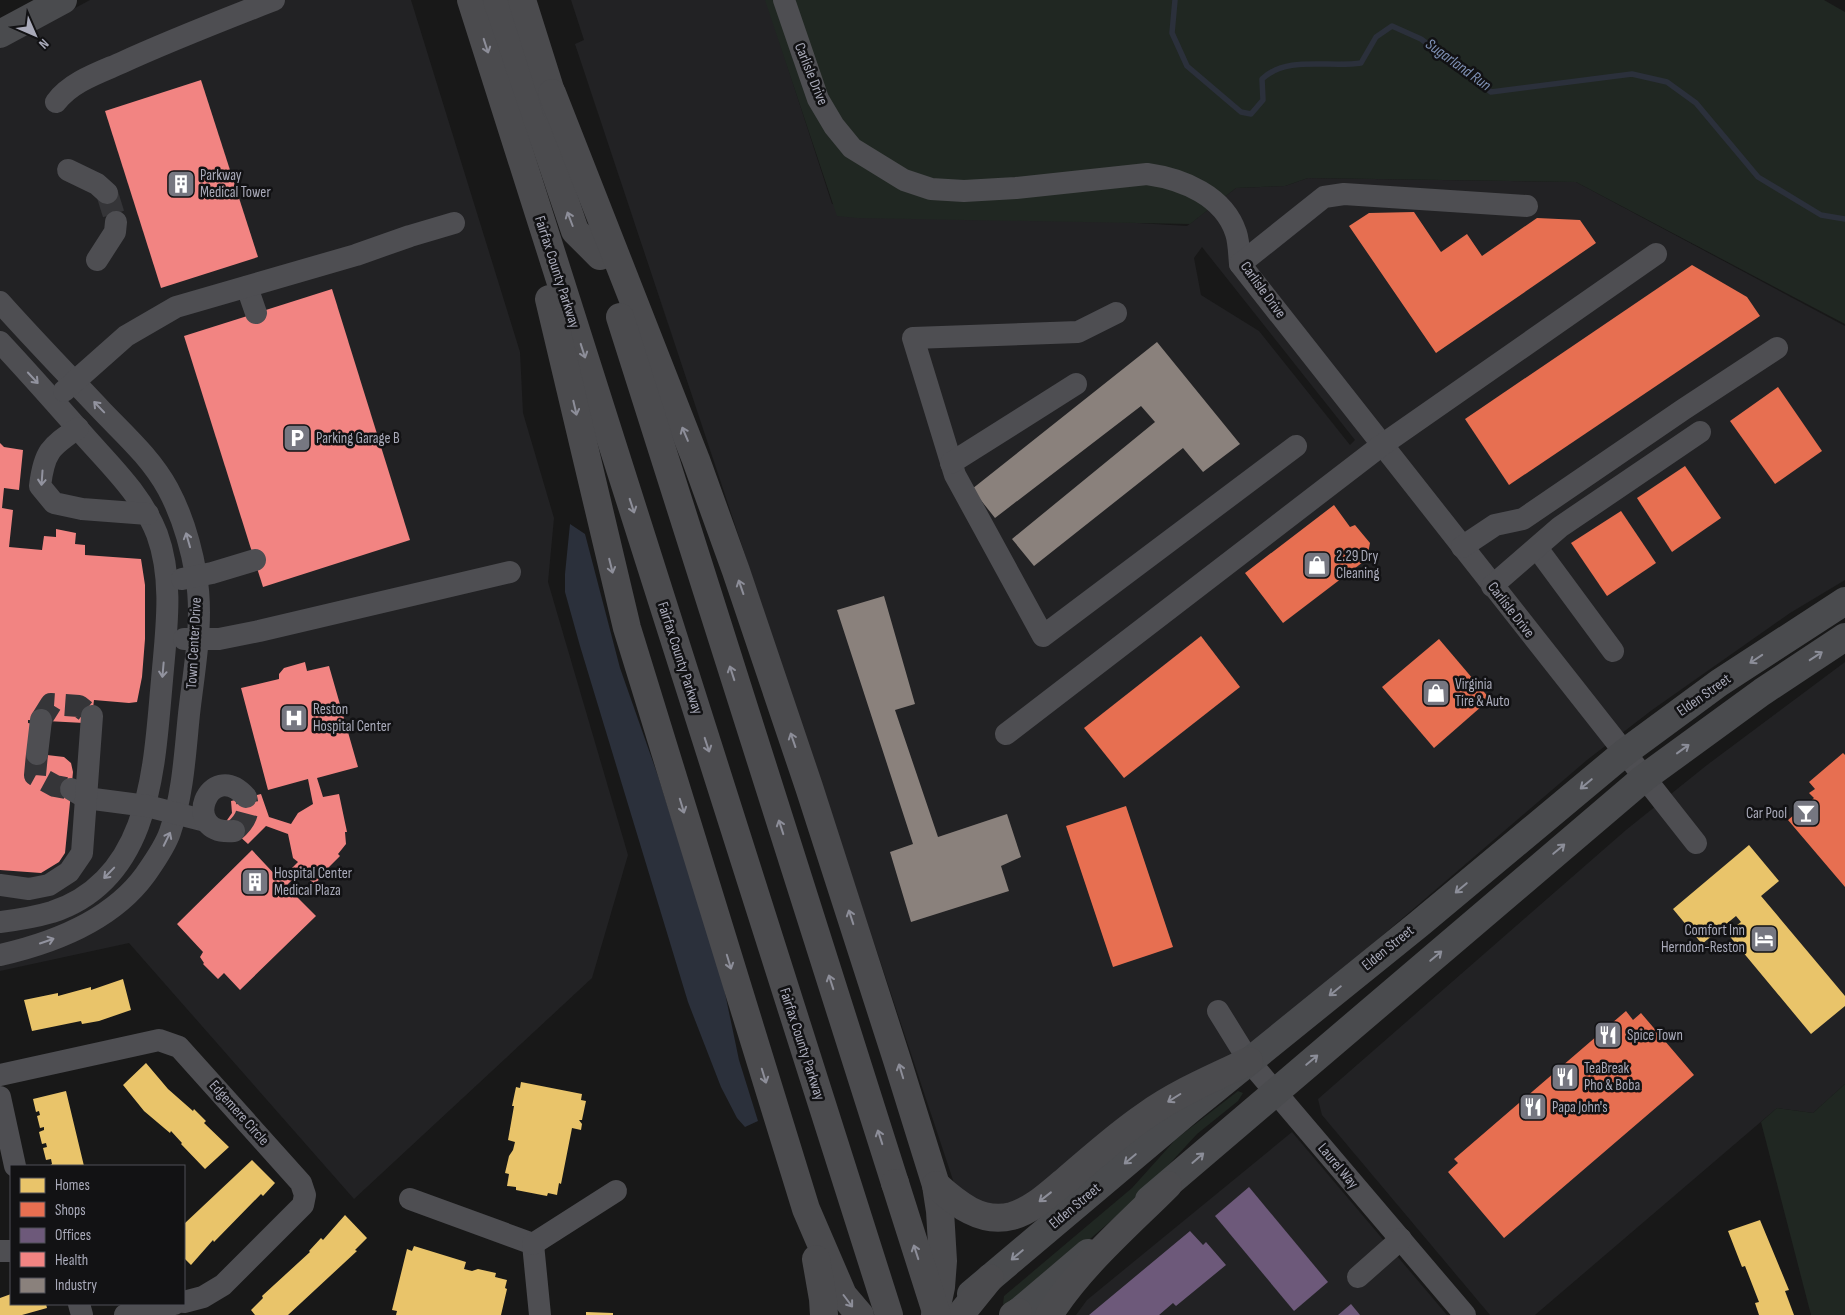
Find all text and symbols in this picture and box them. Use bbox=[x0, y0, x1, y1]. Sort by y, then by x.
north arrow bbox=[10, 10, 60, 60]
text: N bbox=[35, 35, 52, 52]
water label: Sugarland Run bbox=[1422, 35, 1495, 95]
one-way arrow bbox=[482, 38, 492, 54]
street label: Carlisle Drive bbox=[790, 40, 832, 108]
place label: Parkway Medical Tower bbox=[200, 166, 271, 202]
building icon: Parkway Medical Tower bbox=[166, 169, 196, 199]
one-way arrow bbox=[565, 211, 574, 227]
street label: Fairfax County Parkway bbox=[530, 213, 584, 331]
street label: Carlisle Drive bbox=[1236, 258, 1290, 322]
one-way arrow bbox=[578, 343, 588, 359]
one-way arrow bbox=[27, 371, 39, 384]
one-way arrow bbox=[571, 400, 580, 416]
one-way arrow bbox=[93, 401, 105, 414]
parking icon: Parking Garage B bbox=[282, 423, 312, 453]
one-way arrow bbox=[679, 427, 689, 442]
place label: Parking Garage B bbox=[316, 429, 400, 448]
one-way arrow bbox=[37, 470, 46, 486]
one-way arrow bbox=[627, 498, 637, 514]
one-way arrow bbox=[182, 533, 192, 549]
place label: 2.29 Dry Cleaning bbox=[1336, 547, 1380, 583]
shop icon: 2.29 Dry Cleaning bbox=[1302, 550, 1332, 580]
one-way arrow bbox=[607, 558, 617, 574]
street label: Carlisle Drive bbox=[1483, 578, 1539, 642]
one-way arrow bbox=[736, 579, 745, 595]
street label: Town Center Drive bbox=[182, 597, 206, 689]
street label: Fairfax County Parkway bbox=[653, 599, 707, 717]
one-way arrow bbox=[1809, 651, 1823, 661]
one-way arrow bbox=[1749, 654, 1763, 664]
one-way arrow bbox=[158, 662, 167, 678]
one-way arrow bbox=[726, 665, 736, 681]
street label: Elden Street bbox=[1673, 669, 1735, 720]
place label: Virginia Tire & Auto bbox=[1455, 675, 1510, 711]
shop icon: Virginia Tire & Auto bbox=[1421, 678, 1451, 708]
place label: Reston Hospital Center bbox=[313, 700, 392, 736]
hospital icon: Reston Hospital Center bbox=[279, 703, 309, 733]
one-way arrow bbox=[788, 733, 798, 749]
one-way arrow bbox=[703, 736, 713, 752]
one-way arrow bbox=[1676, 744, 1690, 754]
one-way arrow bbox=[1580, 779, 1593, 790]
one-way arrow bbox=[677, 798, 687, 814]
bar icon: Car Pool bbox=[1791, 798, 1821, 828]
place label: Car Pool bbox=[1746, 804, 1787, 823]
one-way arrow bbox=[776, 820, 786, 836]
one-way arrow bbox=[162, 832, 172, 847]
one-way arrow bbox=[1552, 843, 1565, 854]
place label: Hospital Center Medical Plaza bbox=[274, 864, 353, 900]
one-way arrow bbox=[103, 867, 115, 880]
building icon: Hospital Center Medical Plaza bbox=[240, 867, 270, 897]
one-way arrow bbox=[1455, 883, 1468, 894]
one-way arrow bbox=[846, 909, 855, 925]
street label: Elden Street bbox=[1358, 921, 1418, 975]
place label: Comfort Inn Herndon-Reston bbox=[1661, 921, 1745, 957]
hotel icon: Comfort Inn Herndon-Reston bbox=[1749, 924, 1779, 954]
one-way arrow bbox=[38, 936, 54, 945]
one-way arrow bbox=[1430, 950, 1443, 961]
one-way arrow bbox=[725, 953, 735, 969]
one-way arrow bbox=[825, 975, 835, 991]
street label: Fairfax County Parkway bbox=[775, 985, 829, 1103]
one-way arrow bbox=[1329, 986, 1342, 997]
restaurant icon: Spice Town bbox=[1593, 1020, 1623, 1050]
place label: Spice Town bbox=[1627, 1026, 1683, 1045]
one-way arrow bbox=[1305, 1055, 1318, 1066]
place label: TeaBreak Pho & Boba bbox=[1584, 1059, 1640, 1095]
restaurant icon: TeaBreak Pho & Boba bbox=[1550, 1062, 1580, 1092]
one-way arrow bbox=[895, 1064, 905, 1080]
one-way arrow bbox=[760, 1068, 770, 1084]
street label: Edgemere Circle bbox=[205, 1076, 273, 1150]
restaurant icon: Papa John's bbox=[1518, 1092, 1548, 1122]
one-way arrow bbox=[1167, 1093, 1181, 1103]
place label: Papa John's bbox=[1552, 1098, 1608, 1117]
one-way arrow bbox=[875, 1130, 884, 1145]
street label: Laurel Way bbox=[1313, 1139, 1363, 1193]
one-way arrow bbox=[1192, 1152, 1205, 1164]
one-way arrow bbox=[1124, 1154, 1137, 1165]
legend bbox=[10, 1165, 185, 1305]
text: Homes bbox=[55, 1176, 90, 1195]
street label: Elden Street bbox=[1045, 1179, 1105, 1233]
one-way arrow bbox=[1039, 1191, 1052, 1202]
text: Shops bbox=[55, 1201, 86, 1220]
text: Offices bbox=[55, 1226, 91, 1245]
one-way arrow bbox=[911, 1244, 921, 1260]
one-way arrow bbox=[1010, 1250, 1023, 1261]
text: Health bbox=[55, 1251, 88, 1270]
text: Industry bbox=[55, 1276, 97, 1295]
one-way arrow bbox=[843, 1294, 853, 1308]

